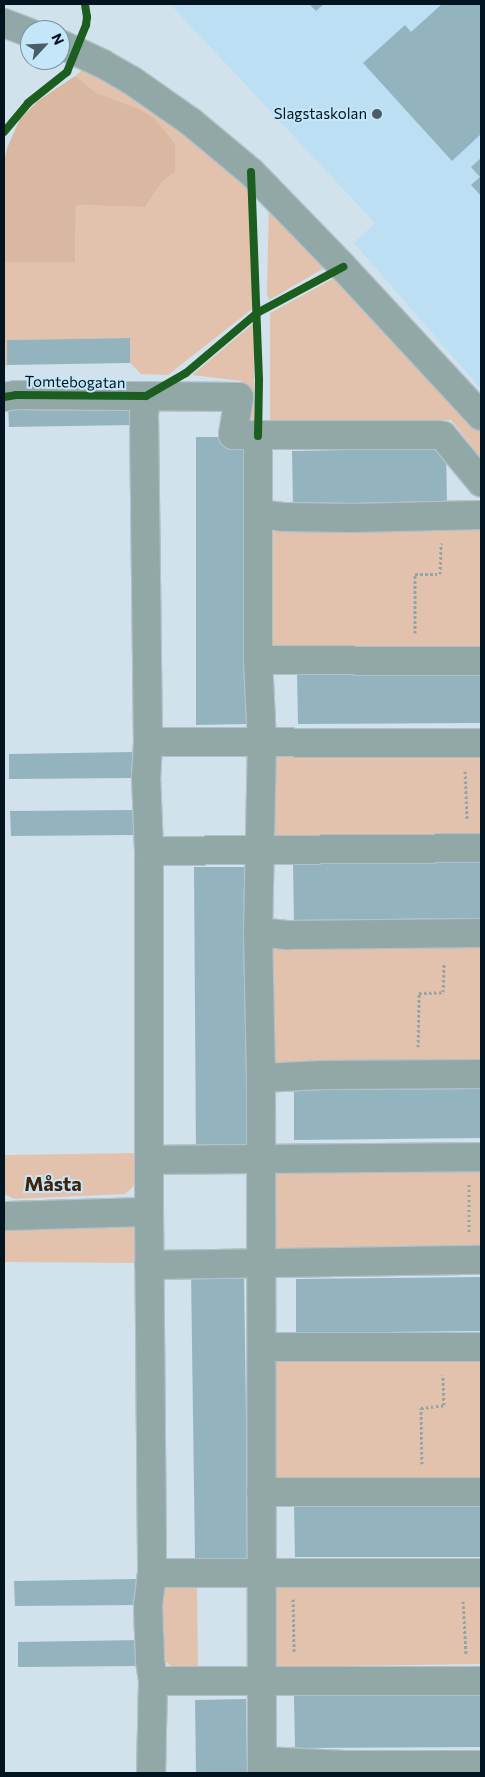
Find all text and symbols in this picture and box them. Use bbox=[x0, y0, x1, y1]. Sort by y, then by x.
north arrow bbox=[20, 20, 70, 70]
text: N bbox=[48, 31, 68, 47]
place label: Slagstaskolan bbox=[274, 105, 367, 123]
marker: Slagstaskolan bbox=[371, 108, 383, 120]
street label: Tomtebogatan bbox=[24, 372, 126, 392]
district label: Måsta bbox=[24, 1171, 82, 1195]

